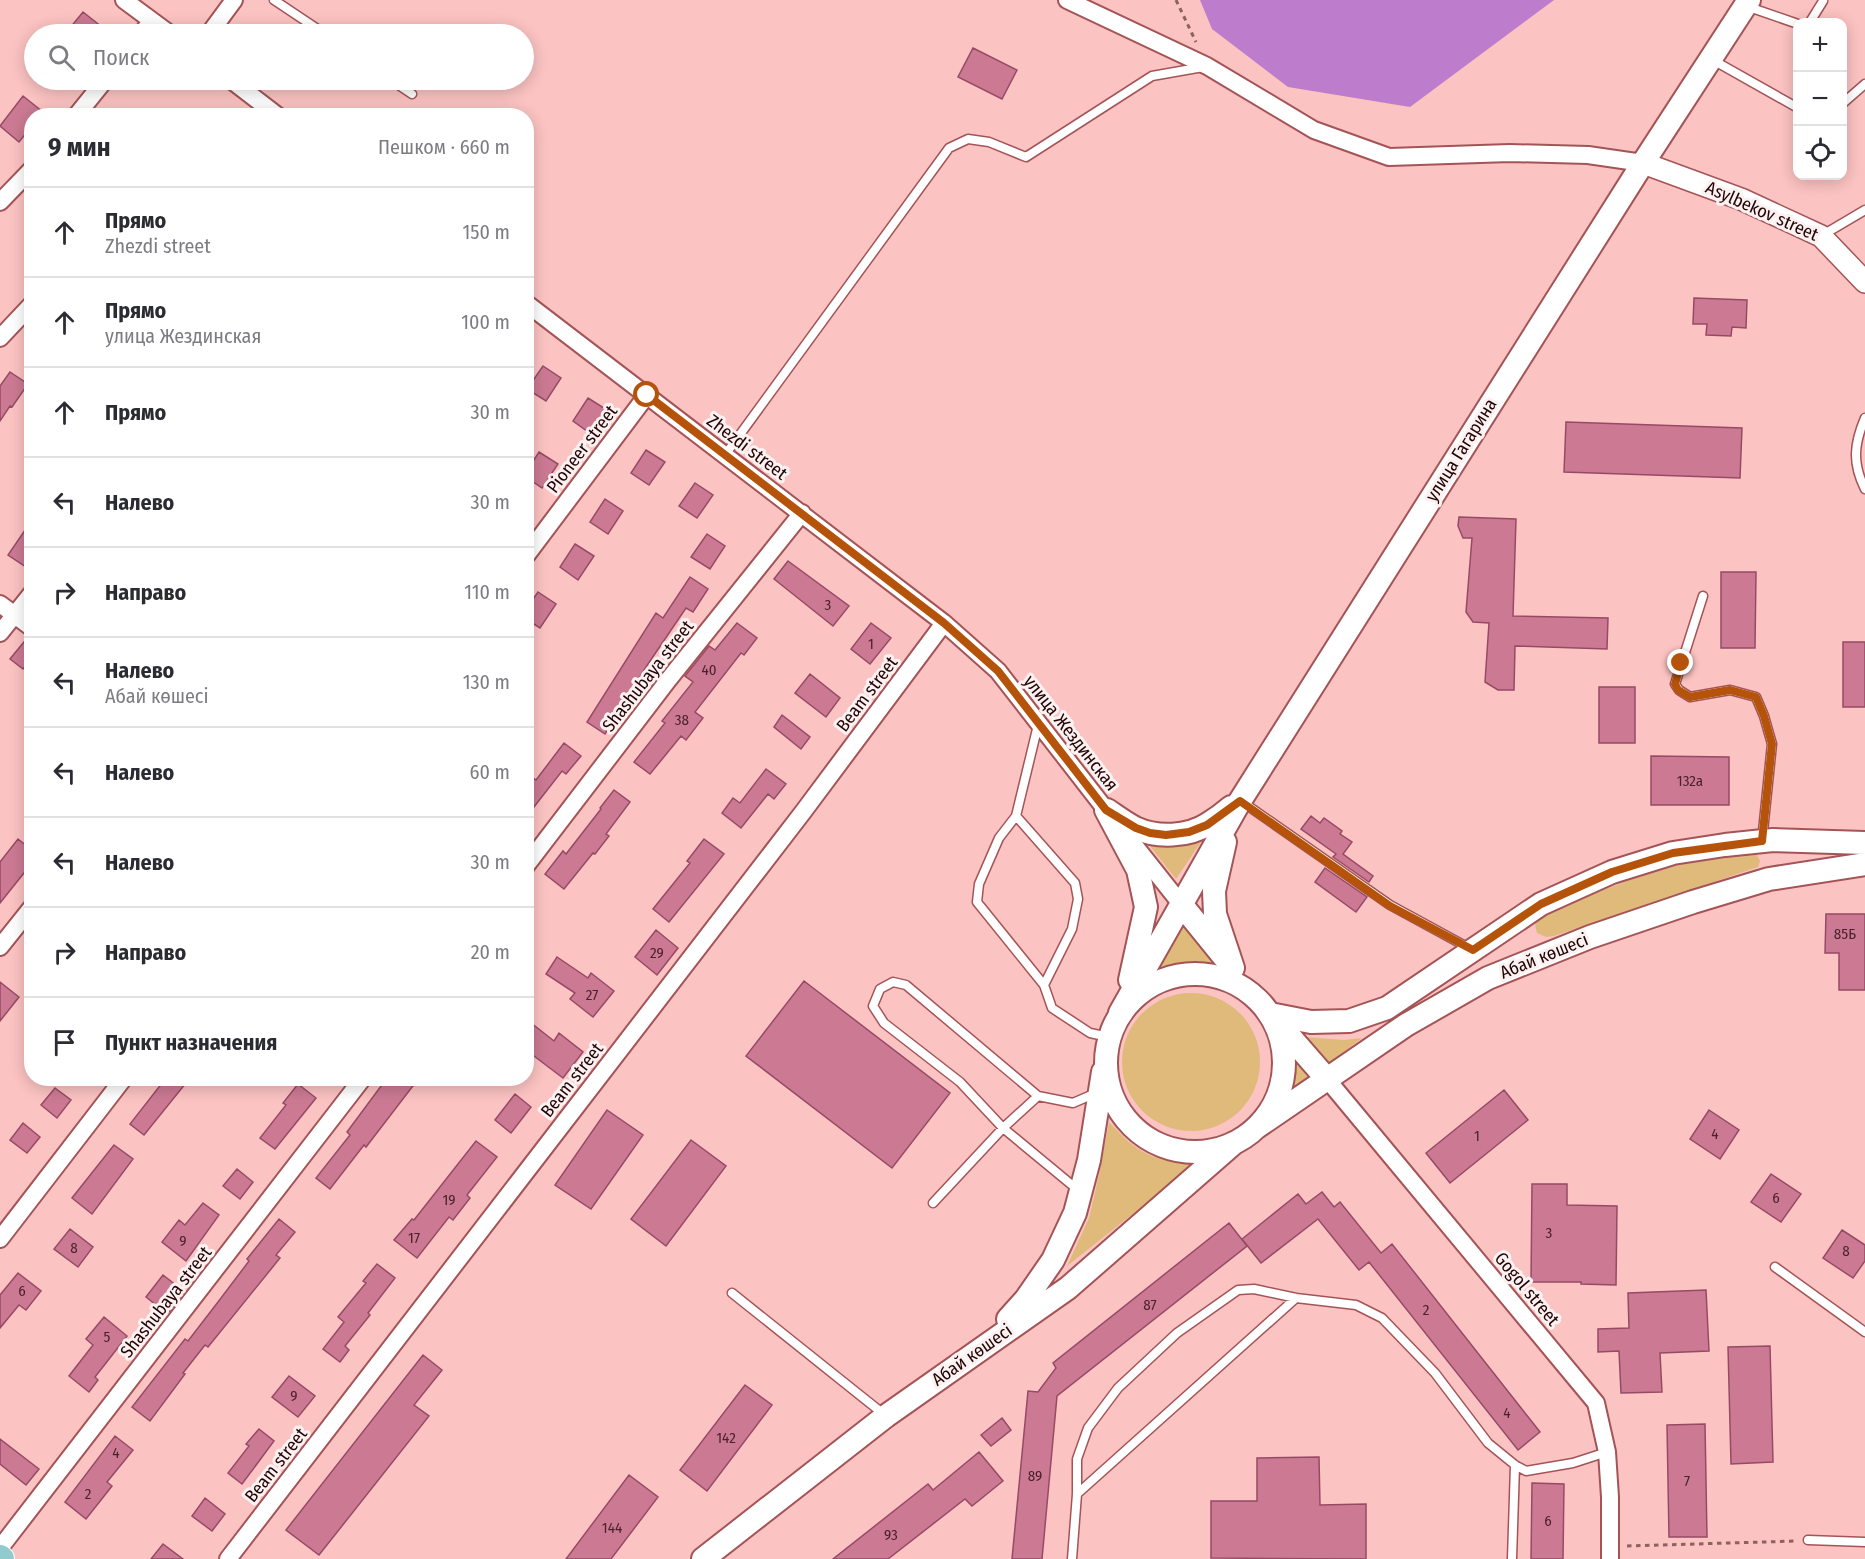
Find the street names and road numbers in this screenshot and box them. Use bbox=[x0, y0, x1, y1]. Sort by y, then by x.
street label: Asylbekov street bbox=[1702, 176, 1822, 246]
street label: улица Гагарина bbox=[1421, 394, 1502, 506]
street label: Pioneer street bbox=[542, 401, 622, 497]
street label: Zhezdi street bbox=[702, 410, 792, 484]
street label: Shashubaya street bbox=[598, 616, 698, 736]
street label: Beam street bbox=[832, 652, 902, 736]
street label: улица Жездинская bbox=[1019, 671, 1123, 795]
street label: Абай көшесі bbox=[1497, 928, 1591, 984]
street label: Beam street bbox=[536, 1038, 608, 1122]
street label: Shashubaya street bbox=[116, 1242, 216, 1362]
street label: Gogol street bbox=[1490, 1248, 1564, 1330]
street label: Абай көшесі bbox=[928, 1319, 1016, 1391]
street label: Beam street bbox=[240, 1423, 312, 1507]

